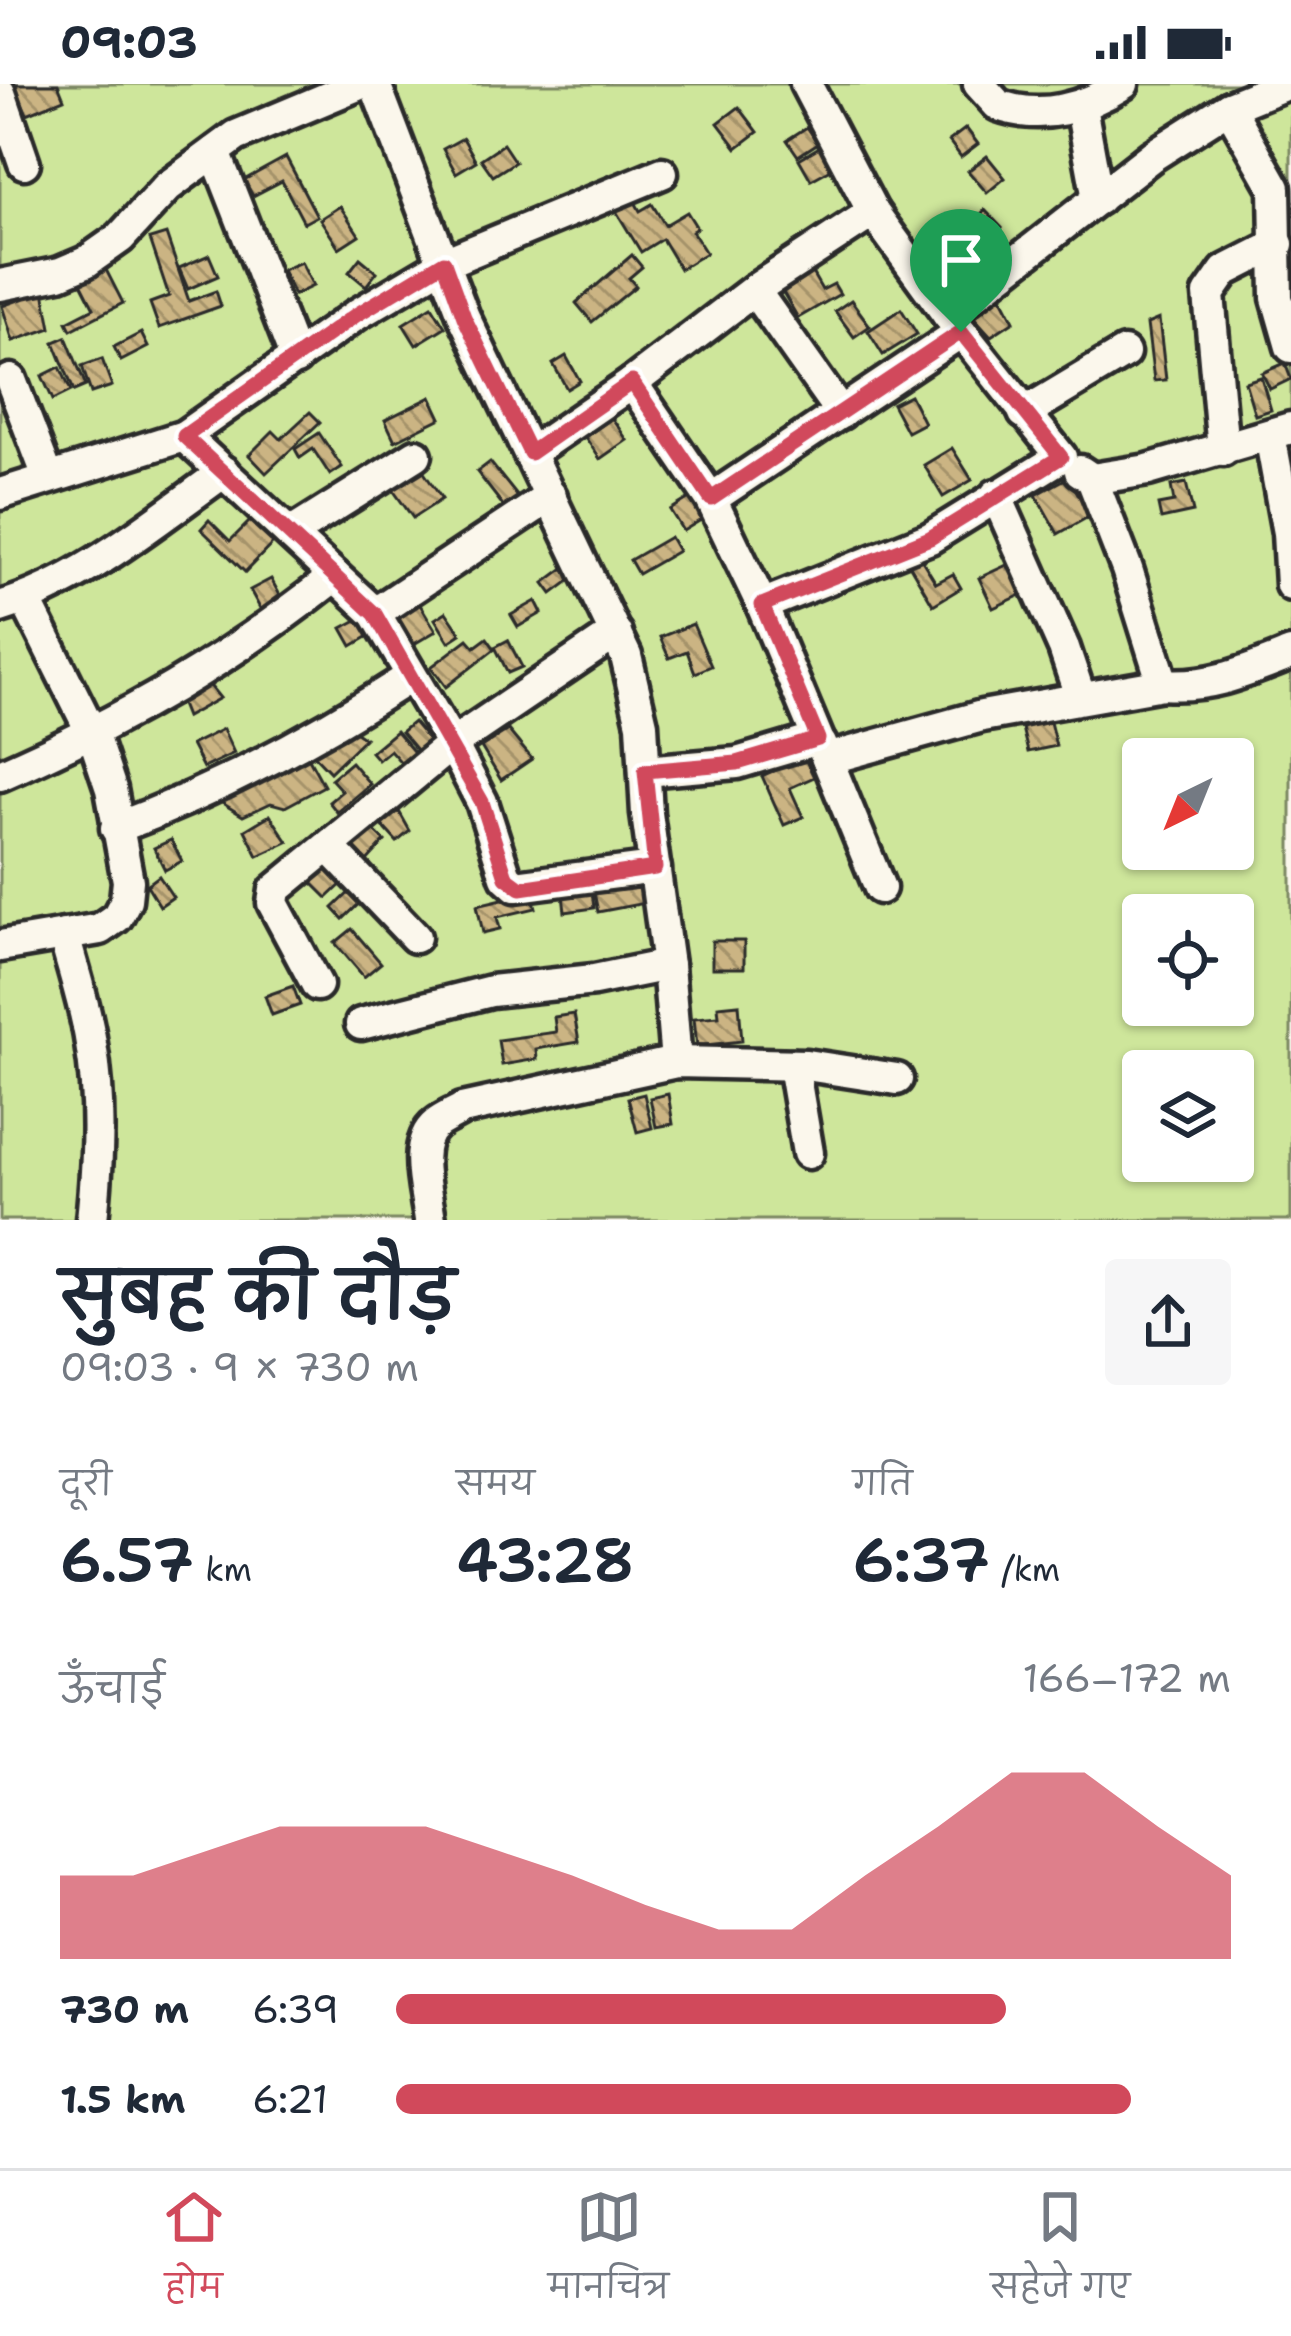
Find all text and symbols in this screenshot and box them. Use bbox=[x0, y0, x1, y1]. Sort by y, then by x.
text: 09:03 bbox=[60, 12, 198, 72]
pin bbox=[910, 209, 1012, 332]
icon: arrive bbox=[928, 227, 994, 293]
north arrow bbox=[1122, 738, 1254, 870]
map controls bbox=[1122, 738, 1254, 1182]
button: locate bbox=[1122, 894, 1254, 1026]
button: layers bbox=[1122, 1050, 1254, 1182]
text: सुबह की दौड़ bbox=[60, 1252, 455, 1340]
button: share bbox=[1105, 1259, 1231, 1385]
text: 09:03 · 9 × 730 m bbox=[60, 1341, 419, 1393]
text: दूरी bbox=[60, 1461, 112, 1506]
text: समय bbox=[456, 1461, 535, 1506]
text: गति bbox=[853, 1461, 913, 1506]
text: 6.57 bbox=[60, 1520, 194, 1600]
text: 43:28 bbox=[456, 1520, 635, 1600]
text: 6:37 bbox=[853, 1520, 990, 1600]
text: km bbox=[194, 1547, 252, 1592]
text: /km bbox=[990, 1547, 1060, 1592]
text: 166–172 m bbox=[1023, 1652, 1231, 1704]
text: ऊँचाई bbox=[60, 1662, 165, 1714]
text: 730 m bbox=[60, 1983, 189, 2035]
text: 6:39 bbox=[252, 1983, 339, 2035]
text: 1.5 km bbox=[60, 2073, 186, 2125]
text: 6:21 bbox=[252, 2073, 328, 2125]
tab: होम bbox=[161, 2184, 227, 2323]
tab: मानचित्र bbox=[548, 2184, 669, 2323]
tab: सहेजे गए bbox=[990, 2184, 1130, 2323]

